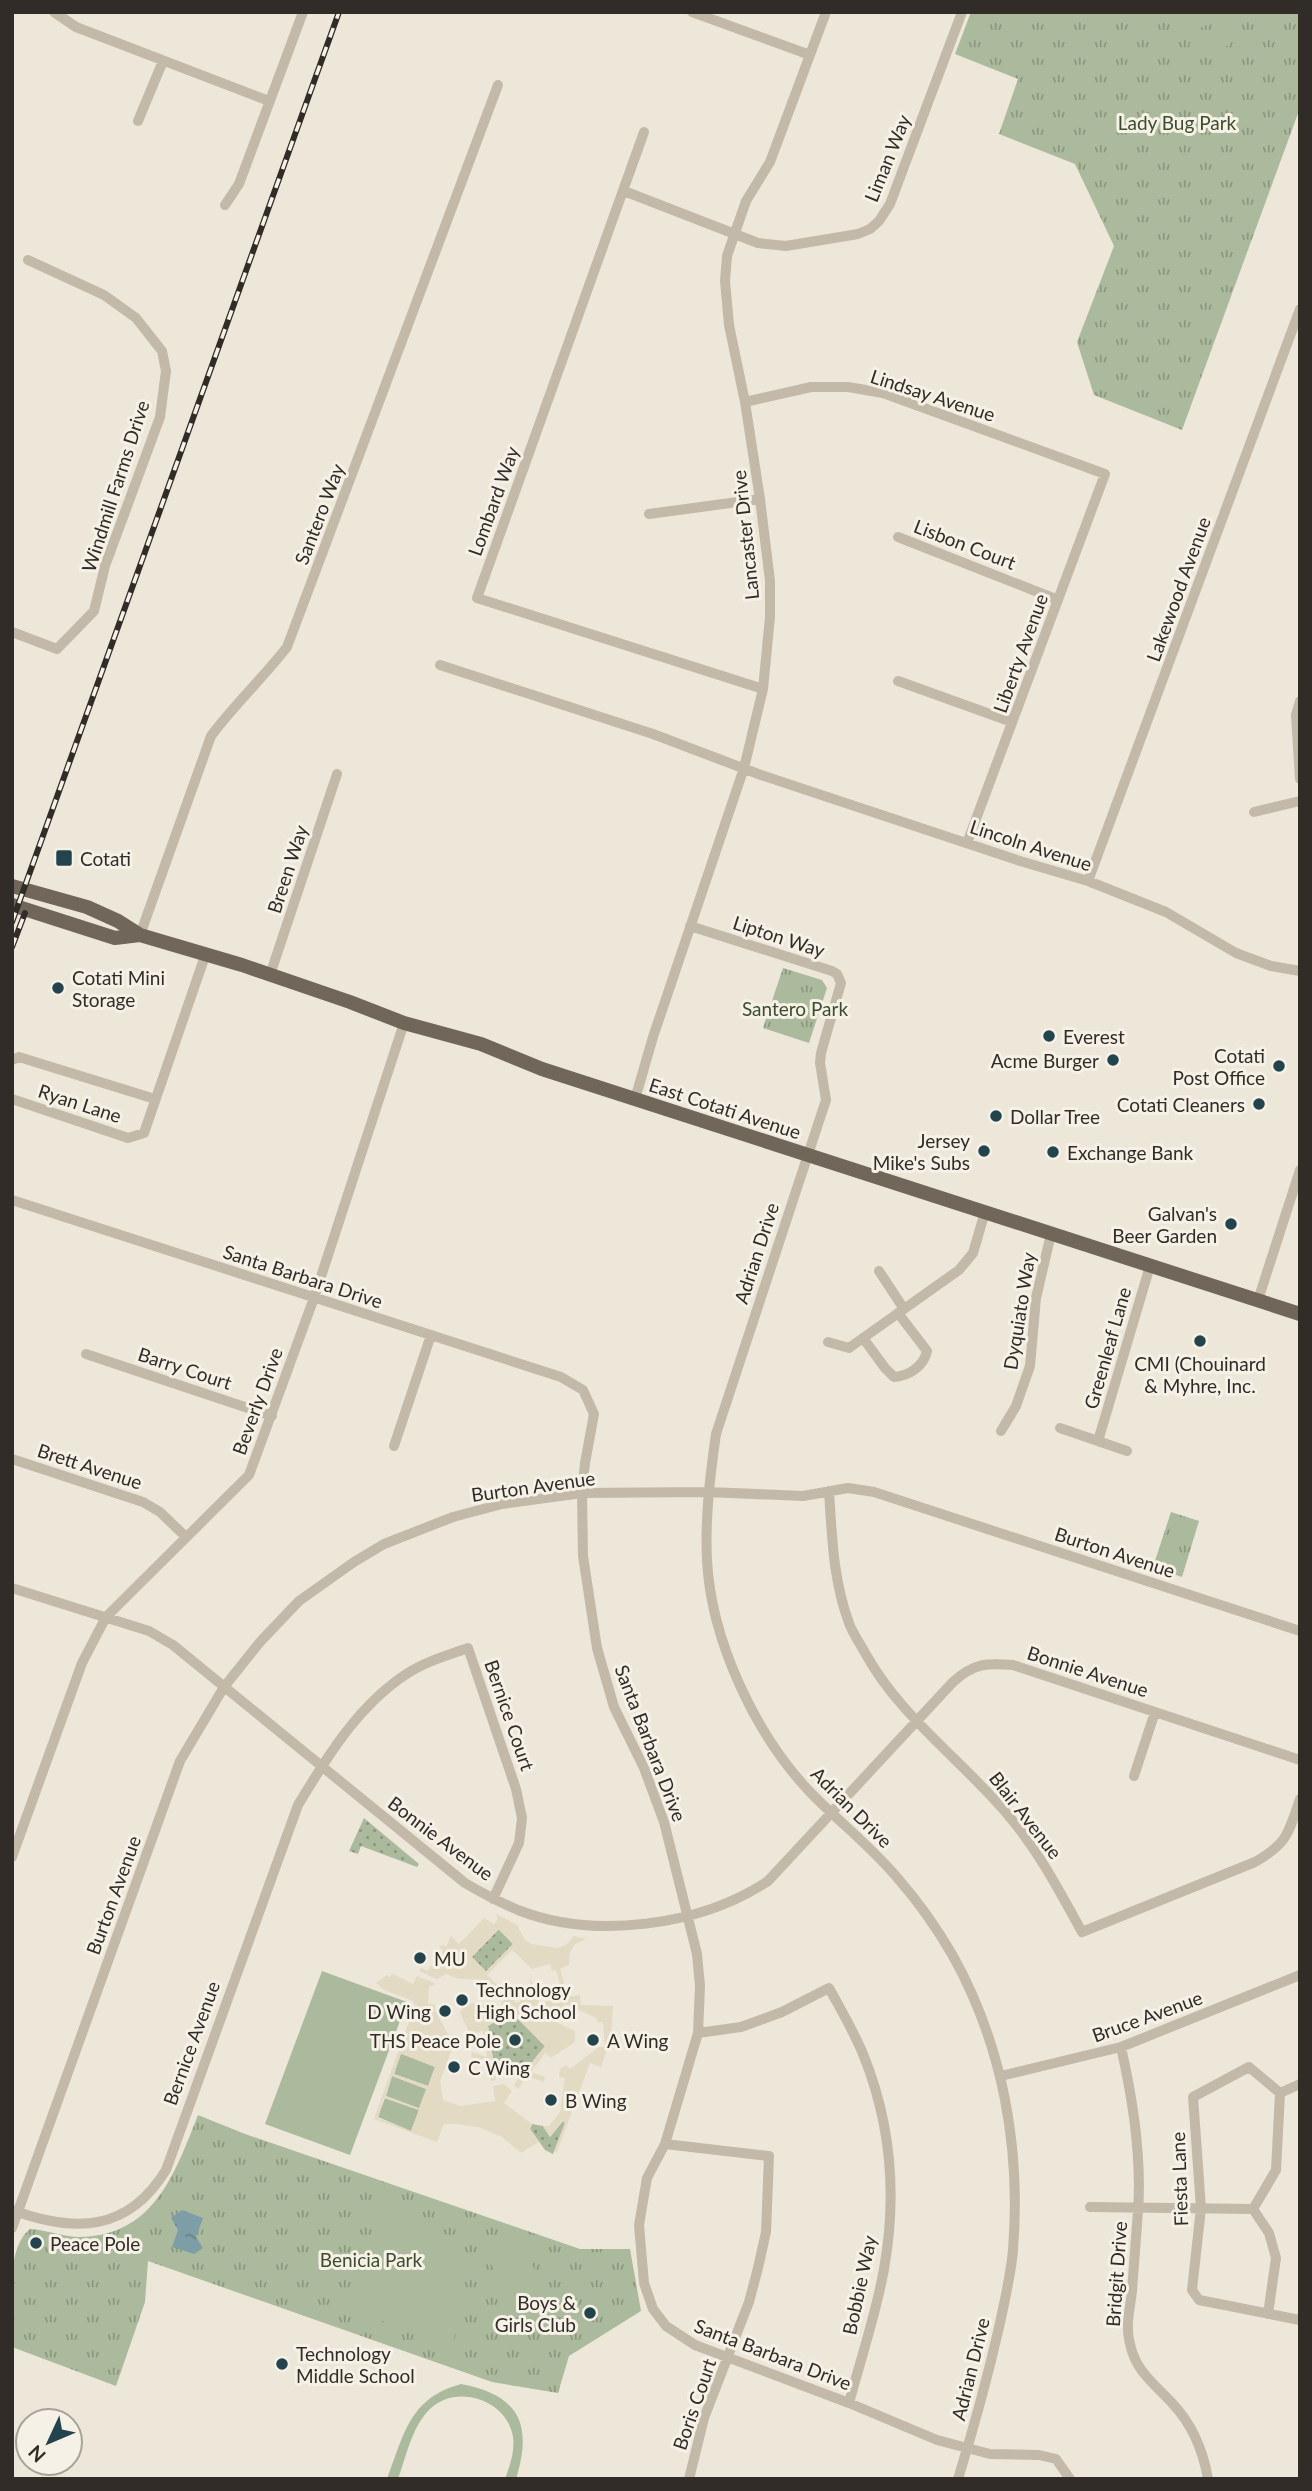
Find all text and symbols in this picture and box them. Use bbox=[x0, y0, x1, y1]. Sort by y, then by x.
street label: Liman Way bbox=[859, 111, 915, 205]
park label: Lady Bug Park bbox=[1118, 111, 1237, 134]
street label: Lindsay Avenue bbox=[868, 364, 998, 426]
street label: Windmill Farms Drive bbox=[76, 397, 154, 575]
street label: Lombard Way bbox=[463, 443, 524, 559]
street label: Santero Way bbox=[289, 460, 349, 568]
street label: Lancaster Drive bbox=[727, 469, 763, 601]
street label: Lakewood Avenue bbox=[1141, 513, 1215, 665]
street label: Lisbon Court bbox=[911, 514, 1019, 574]
street label: Liberty Avenue bbox=[988, 590, 1052, 716]
street label: Lincoln Avenue bbox=[967, 814, 1095, 876]
street label: Breen Way bbox=[262, 822, 312, 916]
place label: Cotati bbox=[80, 847, 131, 870]
marker: Cotati bbox=[54, 848, 74, 868]
street label: Lipton Way bbox=[730, 910, 828, 962]
place label: Cotati Mini Storage bbox=[72, 966, 165, 1011]
marker: Cotati Mini Storage bbox=[50, 980, 66, 996]
park label: Santero Park bbox=[742, 997, 848, 1020]
place label: Everest bbox=[1063, 1025, 1125, 1048]
marker: Everest bbox=[1041, 1028, 1057, 1044]
place label: Cotati Post Office bbox=[1172, 1044, 1265, 1089]
place label: Acme Burger bbox=[991, 1049, 1099, 1072]
marker: Acme Burger bbox=[1105, 1052, 1121, 1068]
marker: Cotati Post Office bbox=[1271, 1058, 1287, 1074]
street label: East Cotati Avenue bbox=[646, 1073, 804, 1143]
street label: Ryan Lane bbox=[36, 1079, 124, 1127]
place label: Cotati Cleaners bbox=[1117, 1093, 1245, 1116]
marker: Cotati Cleaners bbox=[1251, 1096, 1267, 1112]
place label: Dollar Tree bbox=[1010, 1105, 1100, 1128]
marker: Dollar Tree bbox=[988, 1108, 1004, 1124]
place label: Jersey Mike's Subs bbox=[873, 1129, 970, 1174]
place label: Exchange Bank bbox=[1067, 1141, 1194, 1164]
marker: Jersey Mike's Subs bbox=[976, 1143, 992, 1159]
marker: Exchange Bank bbox=[1045, 1144, 1061, 1160]
street label: Adrian Drive bbox=[729, 1200, 783, 1306]
place label: Galvan's Beer Garden bbox=[1112, 1202, 1217, 1247]
marker: Galvan's Beer Garden bbox=[1223, 1216, 1239, 1232]
street label: Santa Barbara Drive bbox=[220, 1239, 386, 1313]
street label: Dyquiato Way bbox=[998, 1250, 1040, 1371]
street label: Greenleaf Lane bbox=[1079, 1284, 1135, 1412]
marker: CMI (Chouinard & Myhre, Inc. bbox=[1192, 1333, 1208, 1349]
street label: Barry Court bbox=[135, 1342, 235, 1394]
street label: Beverly Drive bbox=[227, 1344, 287, 1458]
place label: CMI (Chouinard & Myhre, Inc. bbox=[1134, 1352, 1266, 1397]
street label: Brett Avenue bbox=[35, 1438, 145, 1494]
street label: Burton Avenue bbox=[470, 1466, 596, 1506]
street label: Burton Avenue bbox=[1052, 1522, 1178, 1582]
street label: Bonnie Avenue bbox=[1025, 1641, 1151, 1701]
street label: Bernice Court bbox=[480, 1657, 540, 1774]
street label: Santa Barbara Drive bbox=[610, 1661, 692, 1825]
street label: Adrian Drive bbox=[807, 1762, 897, 1852]
street label: Blair Avenue bbox=[985, 1767, 1067, 1863]
street label: Bonnie Avenue bbox=[384, 1791, 498, 1885]
street label: Burton Avenue bbox=[81, 1832, 145, 1958]
place label: MU bbox=[434, 1947, 466, 1970]
marker: MU bbox=[412, 1950, 428, 1966]
street label: Bernice Avenue bbox=[158, 1978, 224, 2108]
place label: Technology High School bbox=[476, 1978, 576, 2023]
street label: Bruce Avenue bbox=[1089, 1985, 1205, 2047]
marker: Technology High School bbox=[454, 1992, 470, 2008]
place label: D Wing bbox=[367, 2000, 431, 2023]
marker: D Wing bbox=[437, 2003, 453, 2019]
place label: THS Peace Pole bbox=[370, 2029, 501, 2052]
place label: A Wing bbox=[607, 2029, 669, 2052]
marker: THS Peace Pole bbox=[507, 2032, 523, 2048]
marker: A Wing bbox=[585, 2032, 601, 2048]
place label: C Wing bbox=[468, 2056, 530, 2079]
marker: C Wing bbox=[446, 2059, 462, 2075]
place label: B Wing bbox=[565, 2089, 627, 2112]
marker: B Wing bbox=[543, 2092, 559, 2108]
street label: Fiesta Lane bbox=[1166, 2131, 1192, 2227]
street label: Bridgit Drive bbox=[1101, 2221, 1131, 2327]
place label: Peace Pole bbox=[50, 2232, 140, 2255]
street label: Bobbie Way bbox=[837, 2233, 881, 2337]
marker: Peace Pole bbox=[28, 2235, 44, 2251]
park label: Benicia Park bbox=[320, 2248, 423, 2271]
place label: Boys & Girls Club bbox=[495, 2291, 576, 2336]
marker: Boys & Girls Club bbox=[582, 2305, 598, 2321]
street label: Santa Barbara Drive bbox=[691, 2313, 855, 2395]
street label: Adrian Drive bbox=[946, 2315, 994, 2423]
place label: Technology Middle School bbox=[296, 2342, 415, 2387]
street label: Boris Court bbox=[668, 2355, 720, 2453]
marker: Technology Middle School bbox=[274, 2356, 290, 2372]
north arrow bbox=[14, 2407, 84, 2477]
text: N bbox=[23, 2441, 50, 2467]

